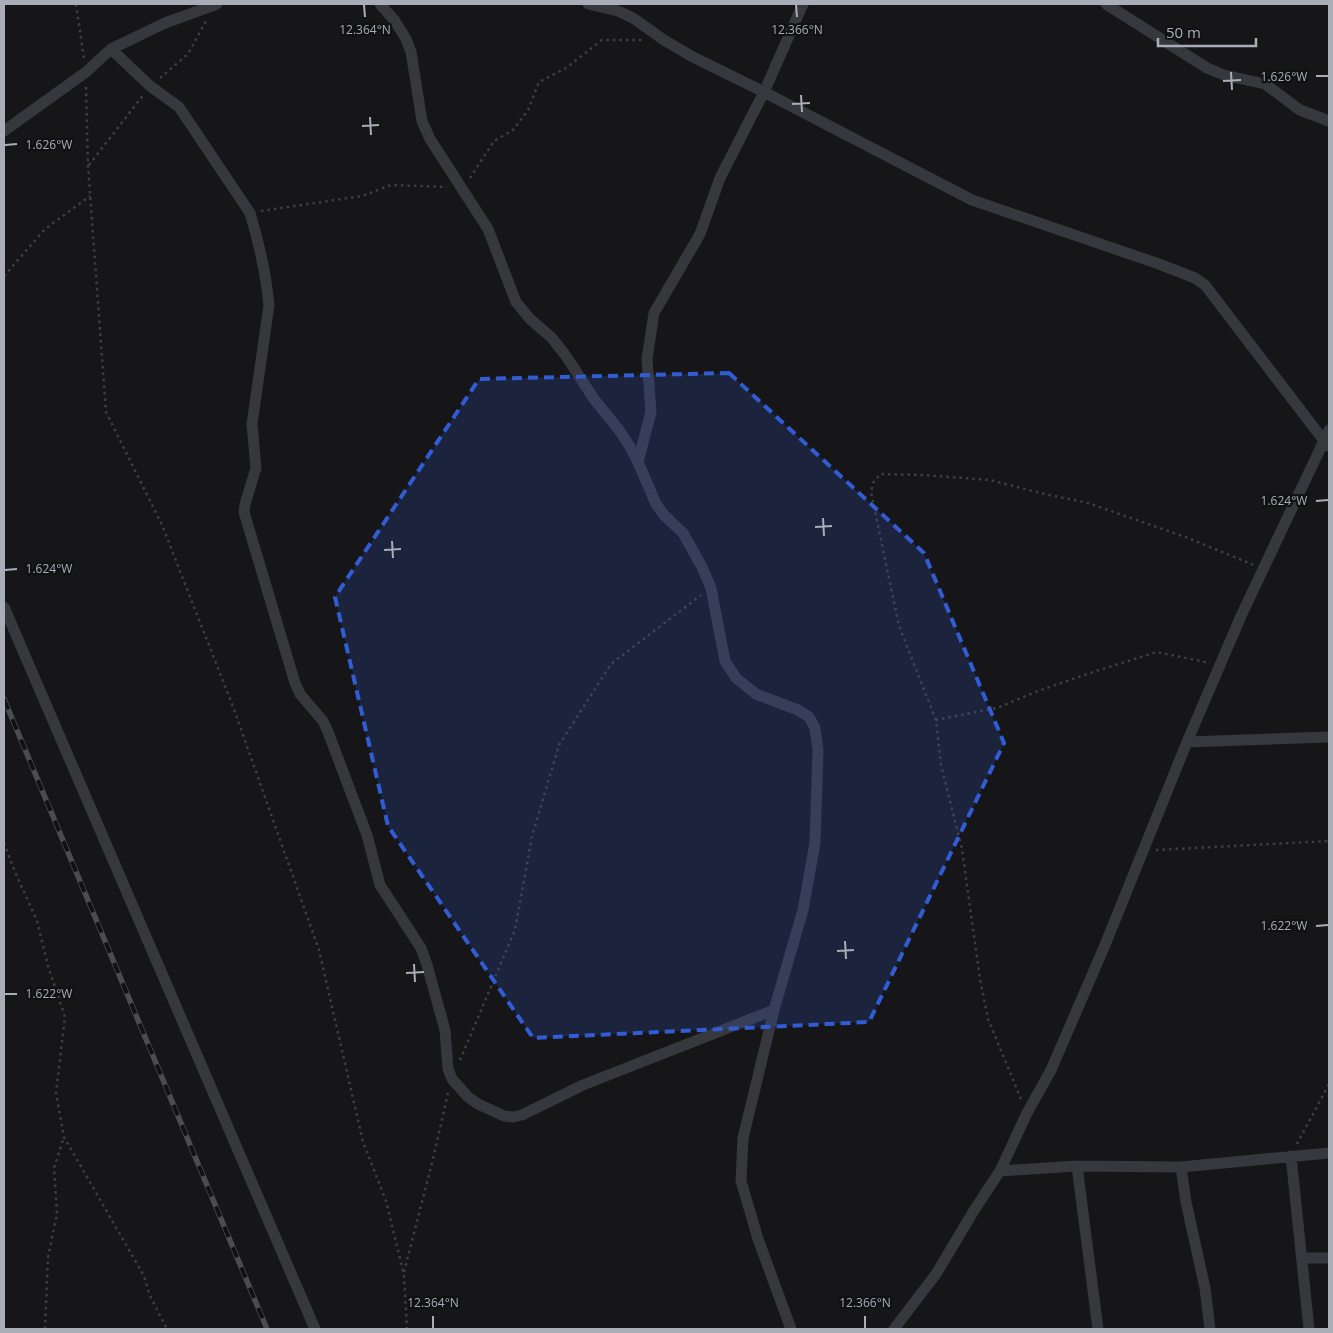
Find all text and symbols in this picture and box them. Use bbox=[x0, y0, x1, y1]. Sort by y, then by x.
scale bar bbox=[1158, 15, 1256, 47]
text: 12.364°N bbox=[339, 21, 391, 38]
text: 12.366°N bbox=[771, 21, 823, 38]
text: 50 m bbox=[1166, 22, 1201, 42]
text: 1.626°W bbox=[1261, 68, 1307, 85]
text: 1.626°W bbox=[26, 136, 72, 153]
text: 1.624°W bbox=[1261, 492, 1307, 509]
text: 1.624°W bbox=[26, 560, 72, 577]
text: 1.622°W bbox=[1261, 917, 1307, 934]
text: 1.622°W bbox=[26, 985, 72, 1002]
text: 12.364°N bbox=[407, 1294, 459, 1311]
text: 12.366°N bbox=[839, 1294, 891, 1311]

